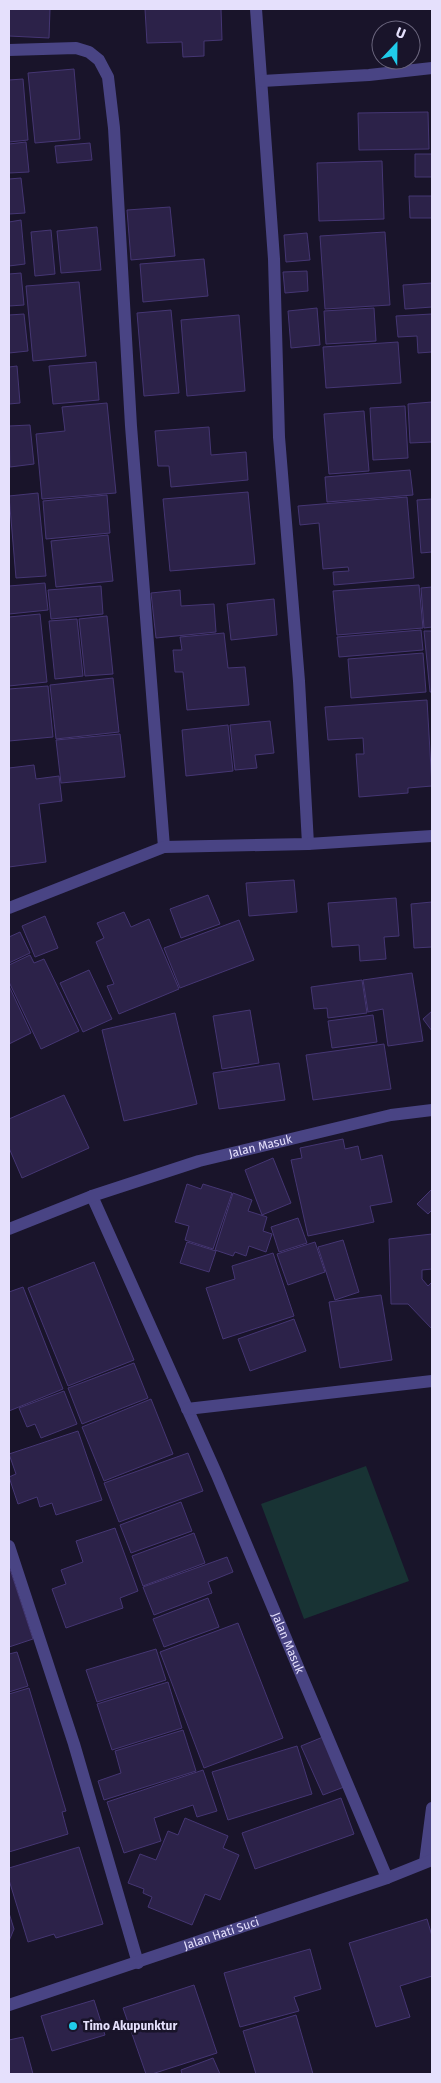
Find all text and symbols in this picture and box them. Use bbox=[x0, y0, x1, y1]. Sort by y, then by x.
north arrow bbox=[371, 20, 421, 70]
text: U bbox=[393, 24, 408, 43]
street label: Jalan Masuk bbox=[227, 1132, 294, 1161]
street label: Jalan Masuk bbox=[269, 1610, 307, 1676]
street label: Jalan Hati Suci bbox=[182, 1915, 261, 1953]
place label: Timo Akupunktur bbox=[83, 2019, 177, 2033]
marker: Timo Akupunktur bbox=[67, 2020, 79, 2032]

